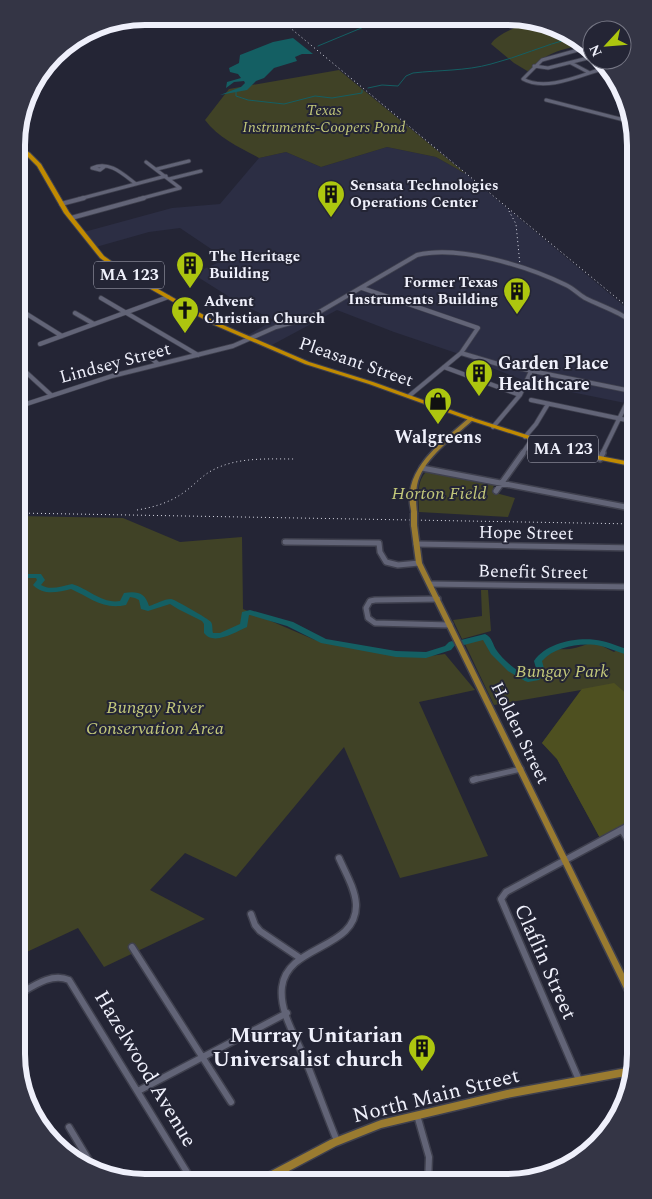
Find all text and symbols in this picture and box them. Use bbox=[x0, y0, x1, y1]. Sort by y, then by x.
north arrow bbox=[582, 20, 632, 70]
text: N bbox=[584, 41, 608, 60]
park label: Texas Instruments-Coopers Pond bbox=[242, 99, 406, 139]
place label: Sensata Technologies Operations Center bbox=[350, 174, 498, 214]
building icon: Sensata Technologies Operations Center bbox=[316, 179, 346, 218]
place label: The Heritage Building bbox=[209, 245, 300, 285]
building icon: The Heritage Building bbox=[175, 250, 205, 289]
road number: MA 123 bbox=[94, 262, 164, 288]
place label: Former Texas Instruments Building bbox=[348, 271, 498, 311]
building icon: Former Texas Instruments Building bbox=[502, 276, 532, 315]
place label: Advent Christian Church bbox=[204, 290, 325, 330]
church icon: Advent Christian Church bbox=[170, 295, 200, 334]
street label: Pleasant Street bbox=[295, 330, 417, 394]
street label: Lindsey Street bbox=[56, 335, 174, 391]
place label: Garden Place Healthcare bbox=[498, 350, 609, 398]
building icon: Garden Place Healthcare bbox=[464, 358, 494, 397]
shop icon: Walgreens bbox=[423, 386, 453, 425]
place label: Walgreens bbox=[394, 424, 482, 451]
road number: MA 123 bbox=[528, 436, 598, 462]
park label: Horton Field bbox=[391, 480, 487, 507]
street label: Hope Street bbox=[478, 519, 574, 547]
street label: Benefit Street bbox=[478, 558, 588, 586]
park label: Bungay Park bbox=[515, 658, 609, 685]
street label: Holden Street bbox=[484, 677, 556, 789]
park label: Bungay River Conservation Area bbox=[86, 694, 224, 742]
street label: Claflin Street bbox=[505, 899, 585, 1025]
street label: Hazelwood Avenue bbox=[85, 984, 205, 1154]
place label: Murray Unitarian Universalist church bbox=[213, 1020, 403, 1076]
building icon: Murray Unitarian Universalist church bbox=[407, 1033, 437, 1072]
street label: North Main Street bbox=[349, 1060, 523, 1132]

